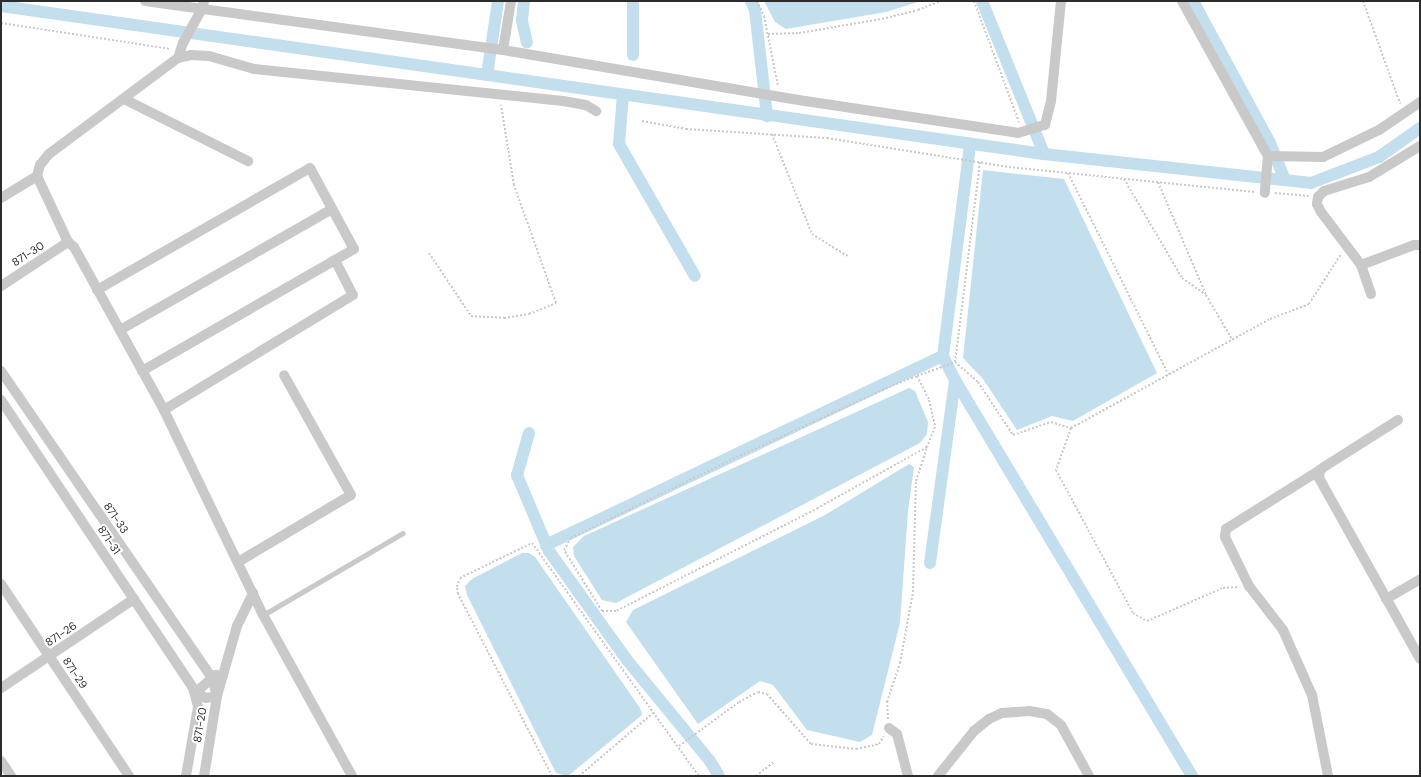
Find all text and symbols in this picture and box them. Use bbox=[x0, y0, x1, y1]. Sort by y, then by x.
street label: 871-30 bbox=[9, 239, 47, 269]
street label: 871-33 bbox=[101, 500, 131, 536]
street label: 871-31 bbox=[95, 523, 123, 557]
street label: 871-26 bbox=[43, 619, 79, 649]
street label: 871-29 bbox=[60, 655, 90, 691]
street label: 871-20 bbox=[191, 706, 209, 744]

